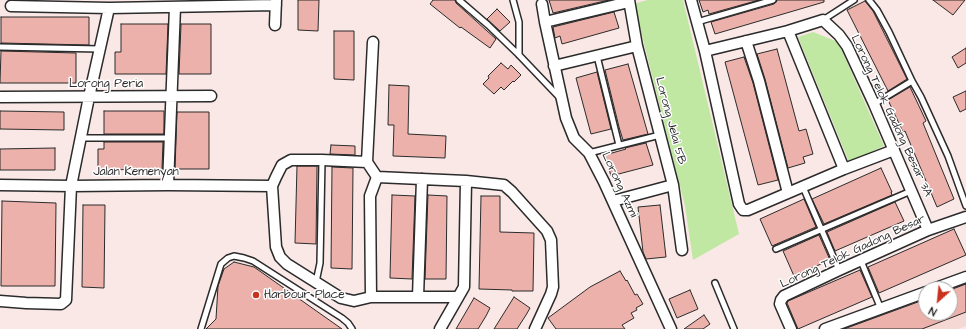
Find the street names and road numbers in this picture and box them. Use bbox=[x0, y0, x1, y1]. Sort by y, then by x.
street label: Lorong Telok Gadong Besar 3A bbox=[847, 33, 935, 199]
street label: Lorong Jelai 5B bbox=[651, 76, 689, 166]
street label: Lorong Peria bbox=[69, 77, 143, 91]
street label: Lorong Azmi bbox=[598, 150, 640, 220]
street label: Jalan Kemenyan bbox=[93, 165, 179, 179]
street label: Lorong Telok Gadong Besar bbox=[778, 212, 928, 292]

